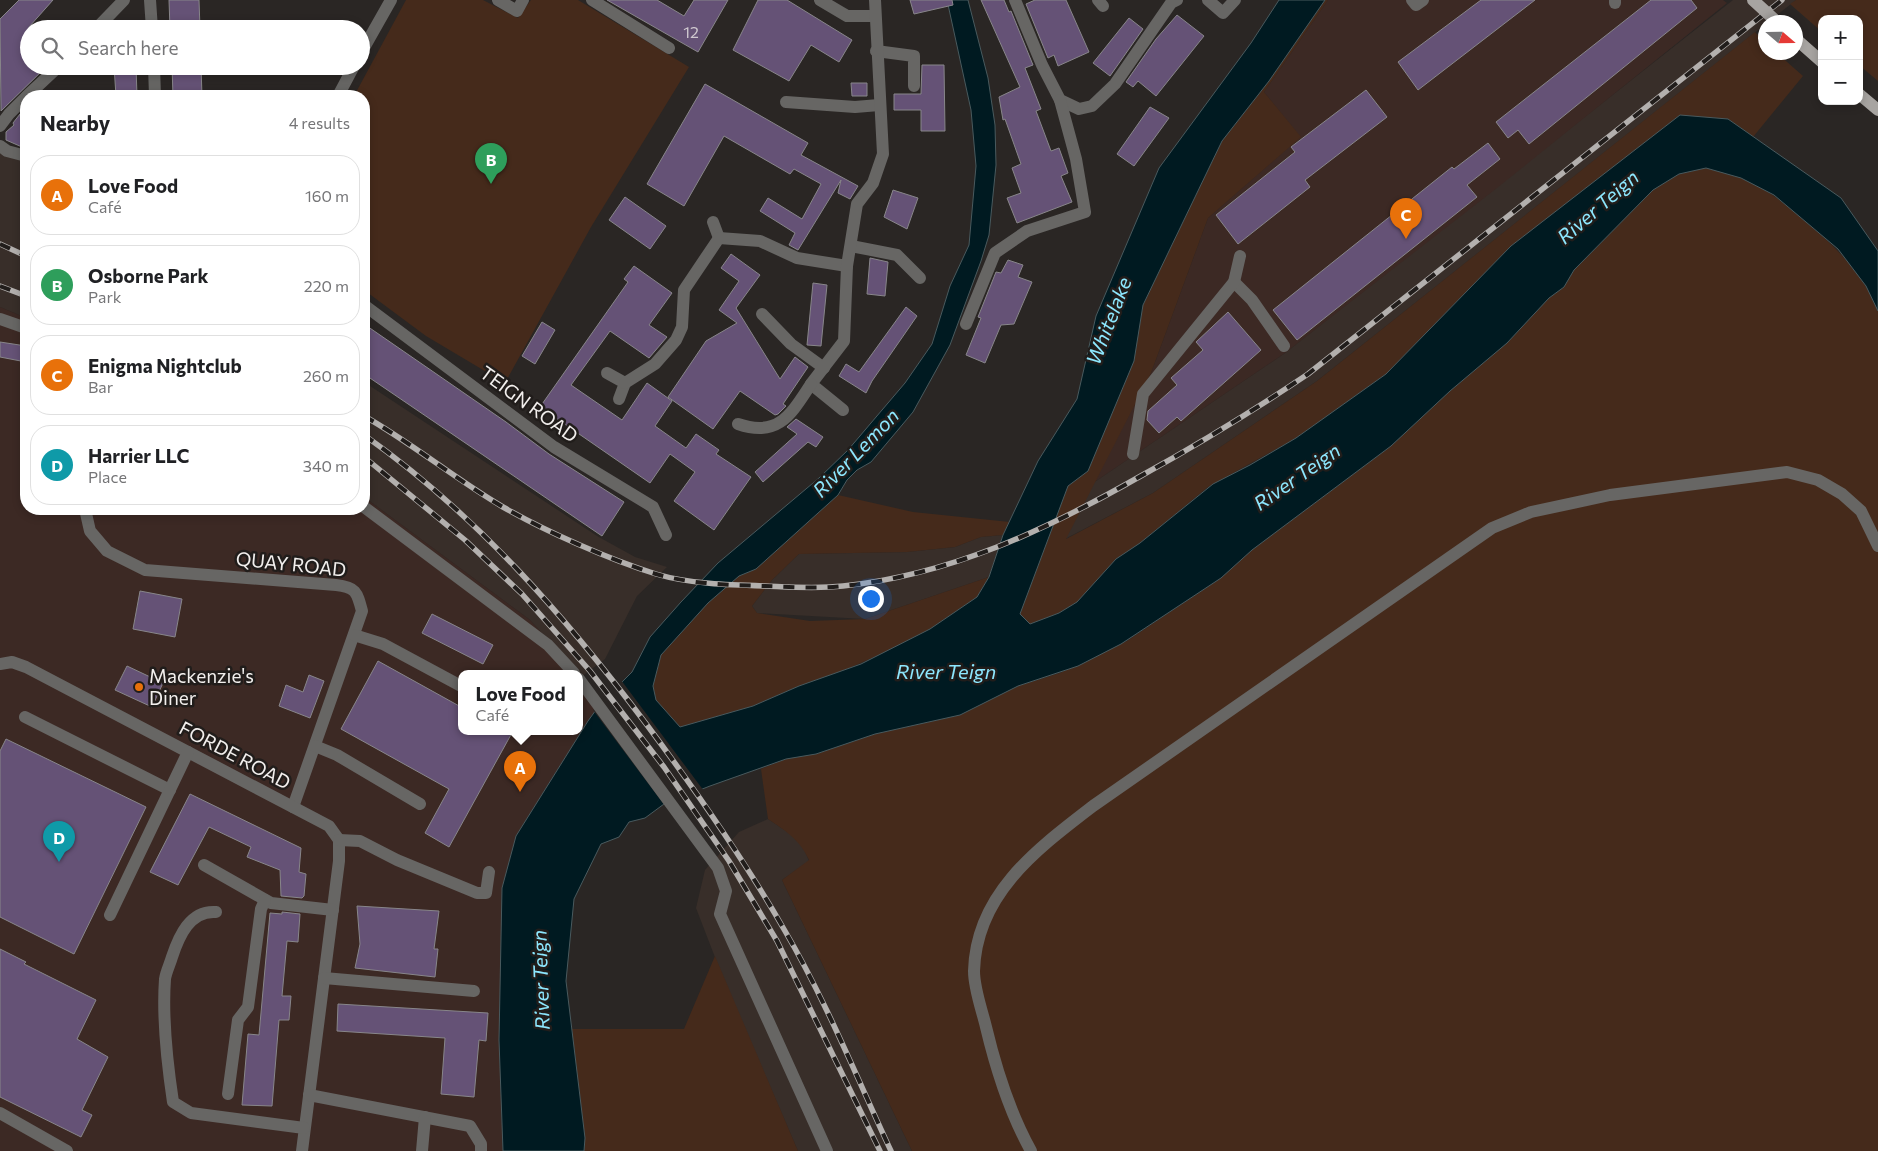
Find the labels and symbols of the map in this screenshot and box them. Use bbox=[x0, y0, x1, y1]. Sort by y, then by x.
north arrow bbox=[1758, 15, 1803, 60]
house number: 12 bbox=[683, 22, 699, 41]
pin: B bbox=[475, 143, 507, 184]
water label: River Teign bbox=[1552, 164, 1643, 248]
pin: C bbox=[1390, 198, 1422, 239]
water label: Whitelake bbox=[1080, 273, 1136, 368]
street label: TEIGN ROAD bbox=[476, 360, 583, 447]
water label: River Lemon bbox=[807, 403, 903, 502]
water label: River Teign bbox=[1248, 438, 1344, 515]
street label: QUAY ROAD bbox=[235, 546, 347, 581]
your location bbox=[858, 586, 884, 612]
water label: River Teign bbox=[896, 659, 996, 683]
place label: Mackenzie's Diner bbox=[149, 664, 254, 709]
marker: Mackenzie's Diner bbox=[133, 681, 145, 693]
street label: FORDE ROAD bbox=[176, 716, 295, 793]
pin: A bbox=[504, 751, 536, 792]
pin: D bbox=[43, 821, 75, 862]
water label: River Teign bbox=[526, 930, 554, 1031]

